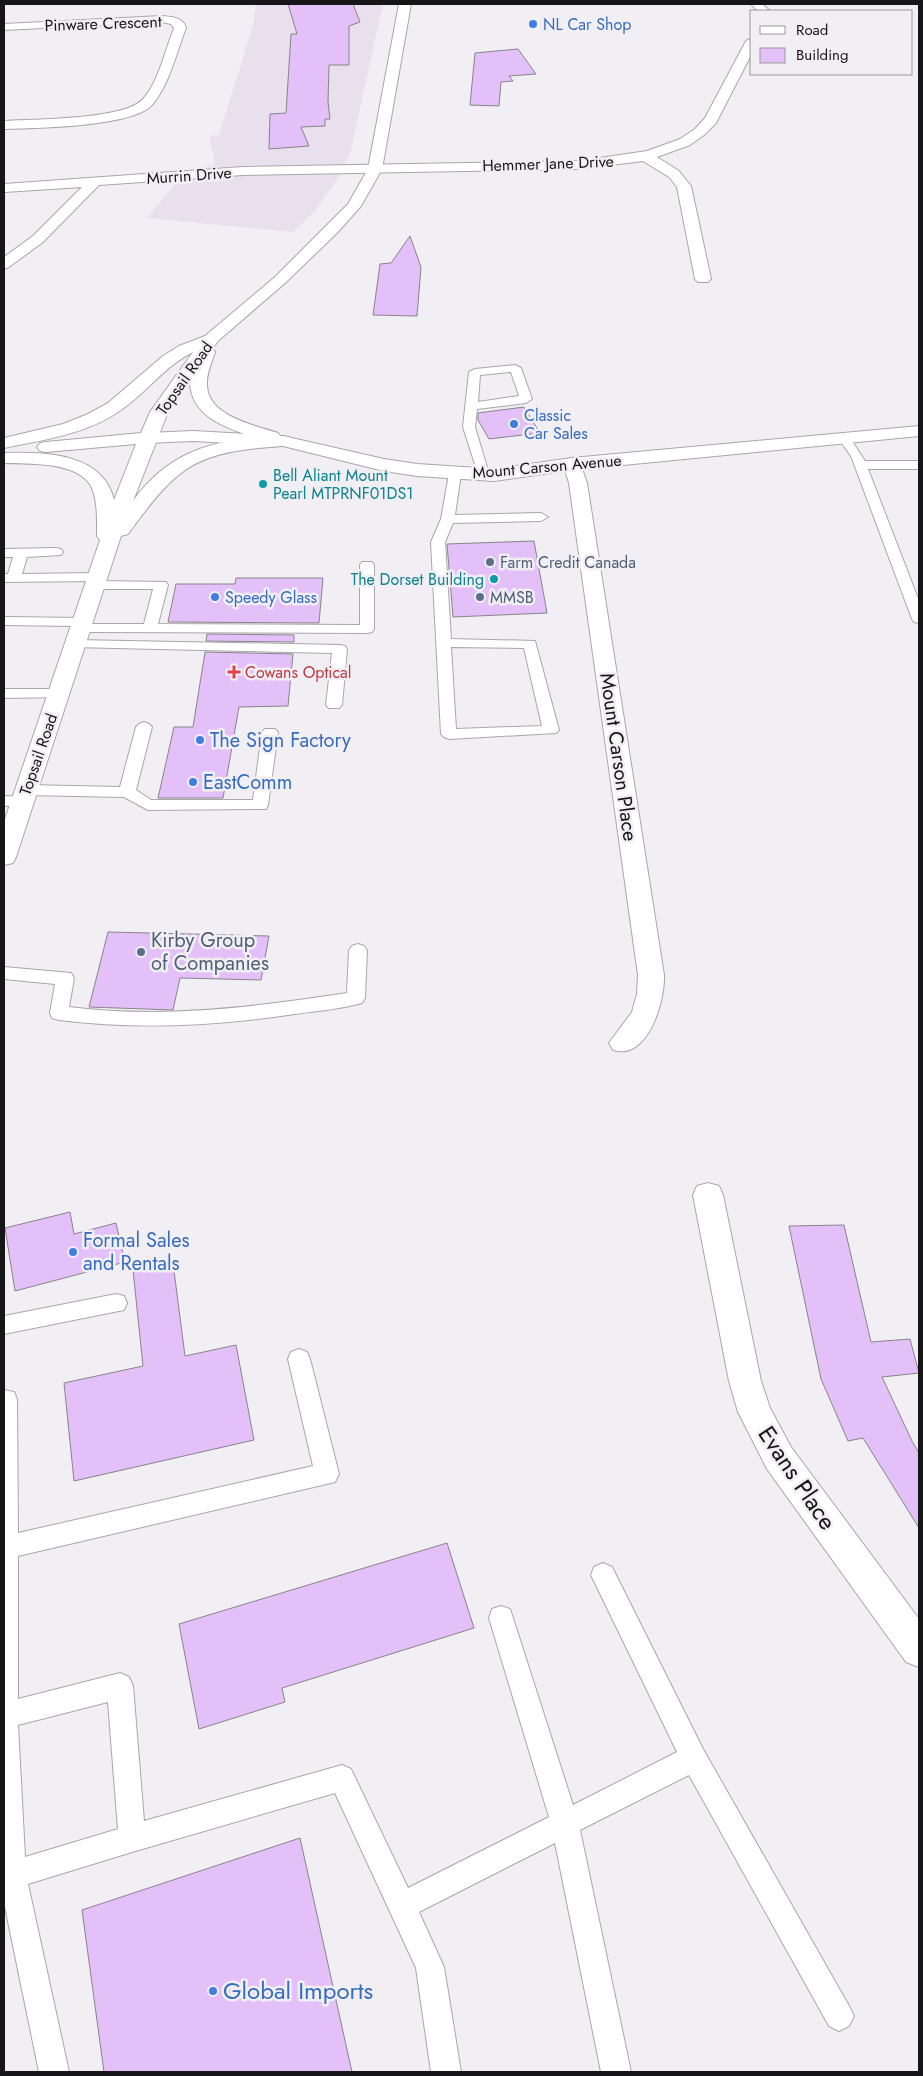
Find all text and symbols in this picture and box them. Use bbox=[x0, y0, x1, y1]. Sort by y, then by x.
street label: Pinware Crescent bbox=[44, 10, 162, 37]
legend bbox=[750, 10, 913, 75]
place label: NL Car Shop bbox=[543, 13, 631, 36]
marker: NL Car Shop bbox=[527, 18, 539, 30]
text: Road bbox=[796, 19, 828, 41]
text: Building bbox=[796, 44, 848, 66]
street label: Hemmer Jane Drive bbox=[482, 150, 614, 177]
street label: Murrin Drive bbox=[146, 161, 232, 190]
street label: Topsail Road bbox=[151, 337, 218, 420]
place label: Classic Car Sales bbox=[524, 404, 588, 445]
marker: Classic Car Sales bbox=[508, 418, 520, 430]
street label: Mount Carson Avenue bbox=[472, 449, 623, 484]
place label: Bell Aliant Mount Pearl MTPRNF01DS1 bbox=[273, 464, 413, 505]
marker: Bell Aliant Mount Pearl MTPRNF01DS1 bbox=[257, 478, 269, 490]
place label: Farm Credit Canada bbox=[500, 551, 636, 574]
marker: Farm Credit Canada bbox=[484, 556, 496, 568]
place label: The Dorset Building bbox=[351, 568, 484, 591]
marker: The Dorset Building bbox=[488, 573, 500, 585]
place label: Speedy Glass bbox=[225, 586, 317, 609]
place label: MMSB bbox=[490, 586, 534, 609]
marker: Speedy Glass bbox=[209, 591, 221, 603]
marker: MMSB bbox=[474, 591, 486, 603]
place label: Cowans Optical bbox=[245, 661, 351, 684]
marker: Cowans Optical bbox=[227, 665, 241, 679]
street label: Mount Carson Place bbox=[592, 671, 645, 843]
street label: Topsail Road bbox=[14, 710, 63, 798]
place label: The Sign Factory bbox=[210, 726, 351, 755]
marker: The Sign Factory bbox=[194, 734, 206, 746]
place label: EastComm bbox=[203, 768, 292, 797]
marker: EastComm bbox=[187, 776, 199, 788]
place label: Kirby Group of Companies bbox=[151, 926, 269, 978]
marker: Kirby Group of Companies bbox=[135, 946, 147, 958]
place label: Formal Sales and Rentals bbox=[83, 1226, 190, 1278]
marker: Formal Sales and Rentals bbox=[67, 1246, 79, 1258]
street label: Evans Place bbox=[750, 1419, 845, 1537]
place label: Global Imports bbox=[223, 1973, 373, 2008]
marker: Global Imports bbox=[207, 1985, 219, 1997]

